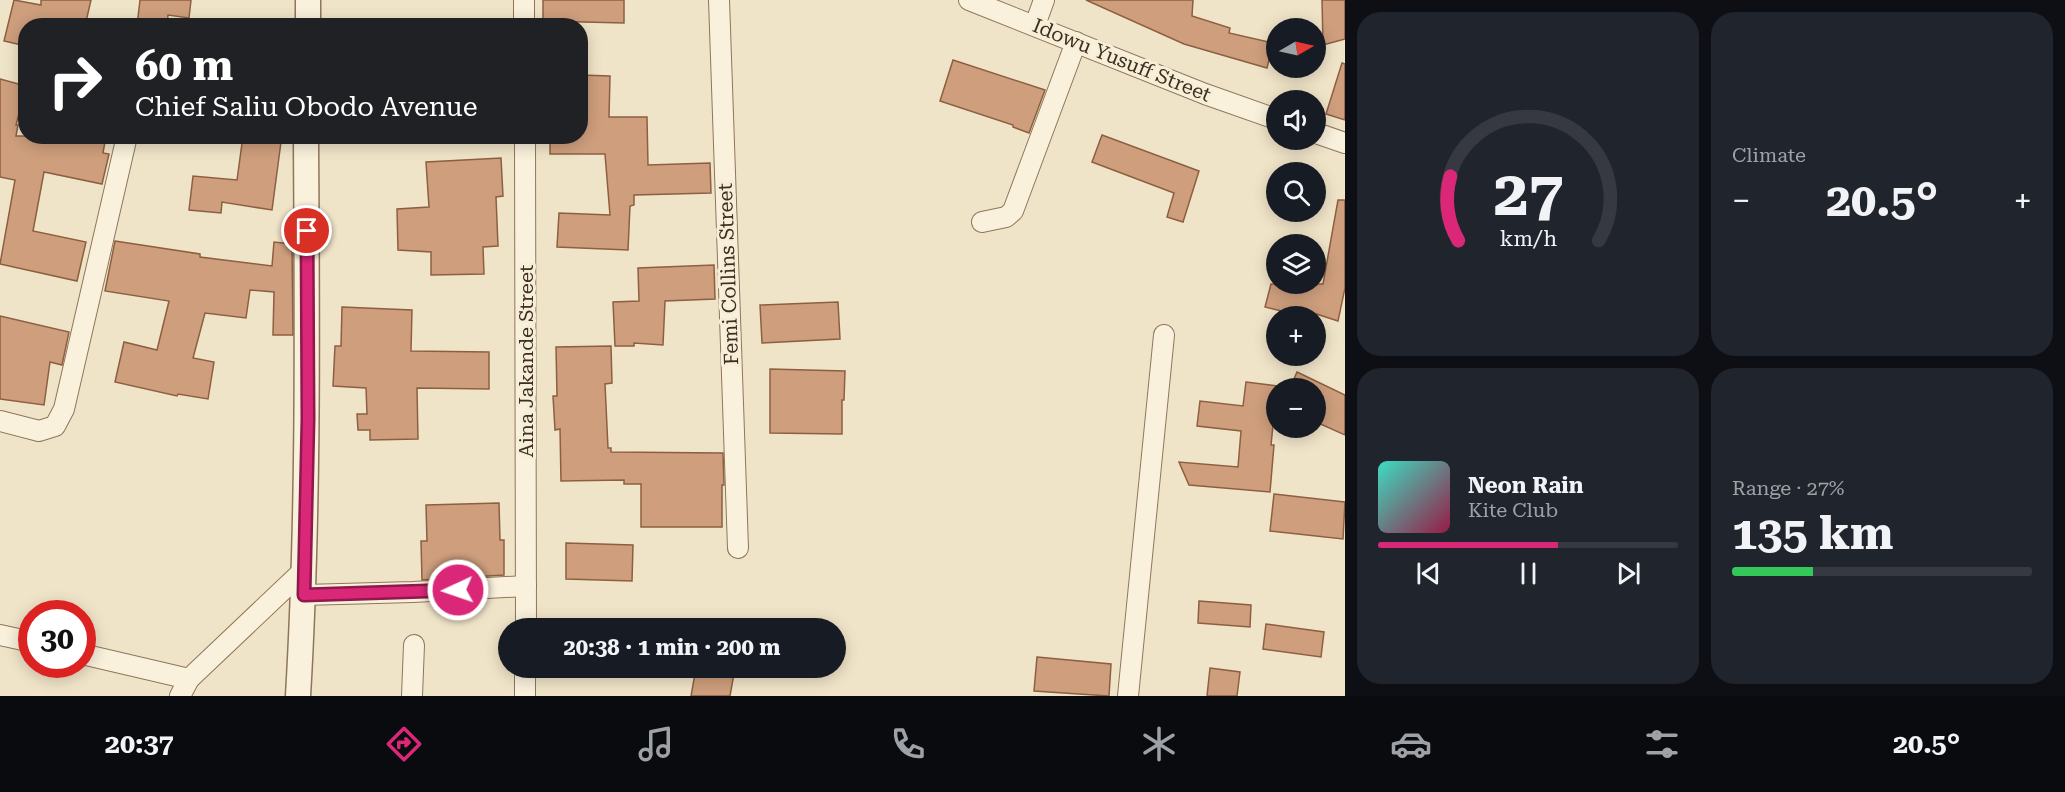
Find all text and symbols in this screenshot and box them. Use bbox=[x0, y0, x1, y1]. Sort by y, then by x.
street label: Idowu Yusuff Street bbox=[1029, 13, 1215, 107]
north arrow bbox=[1266, 18, 1326, 78]
map controls bbox=[1266, 18, 1326, 438]
text: 60 m bbox=[135, 41, 233, 90]
icon: right bbox=[36, 42, 114, 120]
button: sound bbox=[1266, 90, 1326, 150]
text: Chief Saliu Obodo Avenue bbox=[135, 91, 478, 123]
text: Climate bbox=[1732, 143, 1806, 167]
text: 27 bbox=[1493, 157, 1563, 230]
button: search bbox=[1266, 162, 1326, 222]
text: 20.5° bbox=[1826, 174, 1938, 227]
text: − bbox=[1732, 181, 1750, 220]
text: + bbox=[2014, 181, 2032, 220]
street label: Femi Collins Street bbox=[713, 182, 743, 365]
pin bbox=[281, 205, 332, 256]
icon: arrive bbox=[290, 214, 323, 247]
text: km/h bbox=[1499, 226, 1557, 251]
button: layers bbox=[1266, 234, 1326, 294]
street label: Aina Jakande Street bbox=[514, 264, 538, 457]
button: + bbox=[1266, 306, 1326, 366]
button: − bbox=[1266, 378, 1326, 438]
text: Neon Rain bbox=[1468, 473, 1583, 498]
text: Range · 27% bbox=[1732, 476, 1844, 500]
text: Kite Club bbox=[1468, 498, 1558, 522]
text: 135 km bbox=[1732, 507, 1893, 560]
icon: previous bbox=[1412, 557, 1445, 590]
icon: pause bbox=[1512, 557, 1545, 590]
icon: next bbox=[1612, 557, 1645, 590]
position arrow bbox=[426, 558, 490, 622]
speed limit sign: 30 bbox=[18, 600, 96, 678]
text: 20:38 · 1 min · 200 m bbox=[563, 635, 781, 660]
icon: directions bbox=[383, 723, 425, 765]
icon: music bbox=[635, 723, 677, 765]
icon: phone bbox=[887, 723, 929, 765]
icon: climate bbox=[1138, 723, 1180, 765]
icon: car bbox=[1390, 723, 1432, 765]
icon: filters bbox=[1641, 723, 1683, 765]
text: 20:37 bbox=[105, 728, 174, 760]
text: 20.5° bbox=[1893, 728, 1960, 760]

